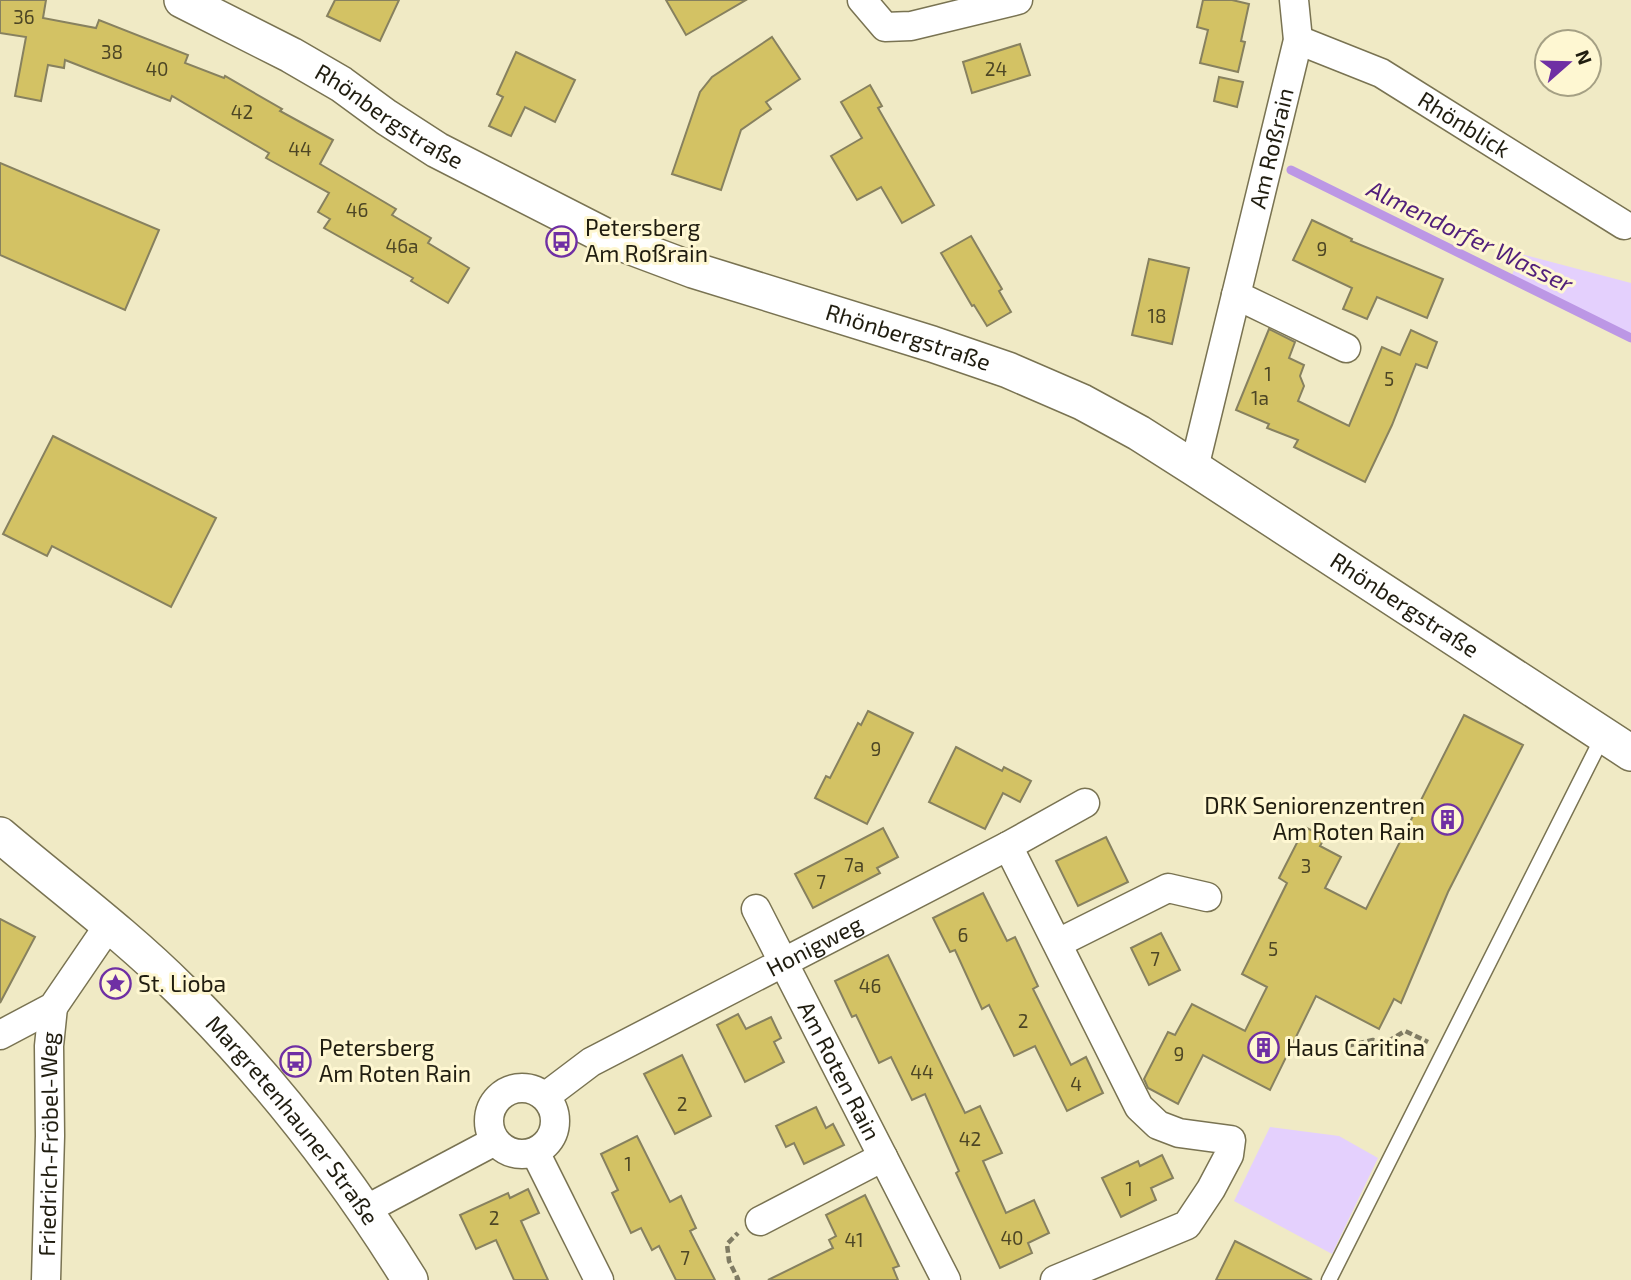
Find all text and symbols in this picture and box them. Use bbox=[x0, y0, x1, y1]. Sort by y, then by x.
house number: 36 bbox=[13, 5, 35, 28]
north arrow bbox=[1533, 28, 1603, 98]
house number: 38 bbox=[101, 40, 123, 63]
text: N bbox=[1571, 47, 1598, 67]
house number: 40 bbox=[145, 57, 169, 80]
street label: Rhönbergstraße bbox=[310, 57, 468, 174]
house number: 24 bbox=[985, 57, 1007, 80]
street label: Am Roßrain bbox=[1243, 85, 1299, 211]
street label: Rhönblick bbox=[1413, 85, 1516, 163]
house number: 42 bbox=[231, 100, 253, 123]
house number: 44 bbox=[288, 137, 312, 160]
water label: Almendorfer Wasser bbox=[1362, 173, 1579, 298]
house number: 46 bbox=[346, 198, 368, 221]
place label: Petersberg Am Roßrain bbox=[585, 213, 708, 267]
bus stop icon: Petersberg Am Roßrain bbox=[545, 224, 579, 258]
house number: 46a bbox=[386, 234, 418, 257]
house number: 9 bbox=[1317, 237, 1327, 260]
street label: Rhönbergstraße bbox=[822, 297, 995, 376]
house number: 18 bbox=[1147, 304, 1167, 327]
house number: 1 bbox=[1264, 362, 1272, 385]
house number: 5 bbox=[1384, 367, 1394, 390]
house number: 1a bbox=[1251, 386, 1269, 409]
street label: Rhönbergstraße bbox=[1325, 546, 1485, 663]
house number: 9 bbox=[871, 737, 881, 760]
place label: DRK Seniorenzentren Am Roten Rain bbox=[1204, 791, 1425, 845]
building icon: DRK Seniorenzentren Am Roten Rain bbox=[1431, 802, 1465, 836]
house number: 7a bbox=[844, 853, 864, 876]
house number: 3 bbox=[1301, 854, 1311, 877]
house number: 7 bbox=[816, 870, 826, 893]
street label: Honigweg bbox=[761, 909, 867, 982]
house number: 6 bbox=[958, 923, 968, 946]
house number: 5 bbox=[1268, 937, 1278, 960]
house number: 7 bbox=[1150, 947, 1160, 970]
place icon: St. Lioba bbox=[98, 967, 132, 1001]
place label: St. Lioba bbox=[138, 969, 226, 997]
house number: 46 bbox=[859, 974, 881, 997]
street label: Am Roten Rain bbox=[793, 996, 887, 1145]
street label: Margretenhauner Straße bbox=[201, 1009, 385, 1230]
house number: 2 bbox=[1018, 1009, 1028, 1032]
street label: Friedrich-Fröbel-Weg bbox=[32, 1030, 63, 1257]
building icon: Haus Caritina bbox=[1246, 1031, 1280, 1065]
place label: Petersberg Am Roten Rain bbox=[319, 1033, 471, 1087]
place label: Haus Caritina bbox=[1286, 1033, 1425, 1061]
house number: 9 bbox=[1174, 1042, 1184, 1065]
bus stop icon: Petersberg Am Roten Rain bbox=[279, 1044, 313, 1078]
house number: 44 bbox=[910, 1060, 934, 1083]
house number: 4 bbox=[1070, 1072, 1082, 1095]
house number: 2 bbox=[677, 1092, 687, 1115]
house number: 42 bbox=[959, 1127, 981, 1150]
house number: 1 bbox=[624, 1152, 632, 1175]
house number: 1 bbox=[1125, 1177, 1133, 1200]
house number: 2 bbox=[489, 1206, 499, 1229]
house number: 40 bbox=[1000, 1226, 1024, 1249]
house number: 41 bbox=[844, 1228, 864, 1251]
house number: 7 bbox=[680, 1246, 690, 1269]

